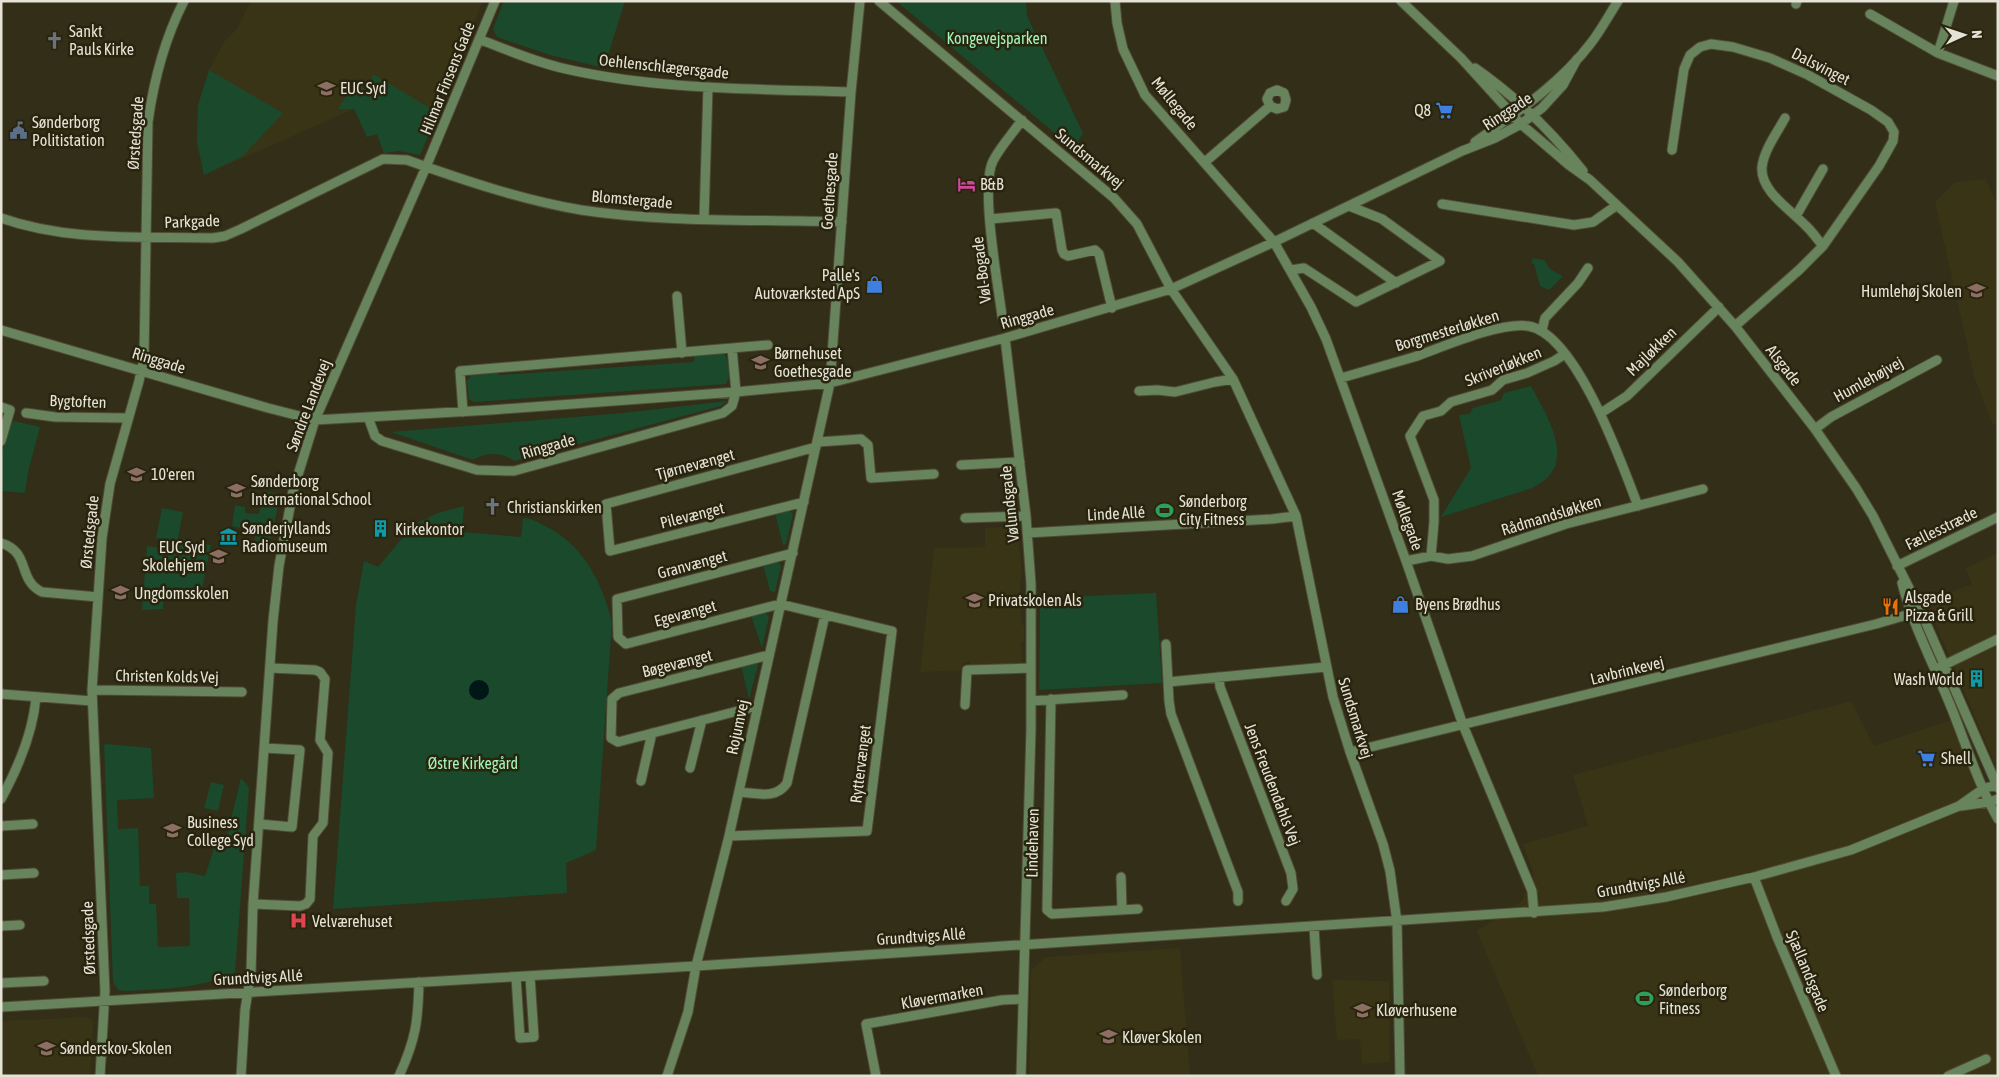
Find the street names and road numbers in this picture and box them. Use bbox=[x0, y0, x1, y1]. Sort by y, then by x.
street label: Hilmar Finsens Gade bbox=[416, 19, 478, 137]
street label: Dalsvinget bbox=[1788, 44, 1853, 89]
street label: Oehlenschlægersgade bbox=[598, 50, 730, 83]
street label: Møllegade bbox=[1148, 73, 1202, 134]
street label: Ringgade bbox=[1479, 89, 1535, 134]
street label: Ørstedsgade bbox=[123, 96, 148, 170]
street label: Sundsmarkvej bbox=[1052, 124, 1128, 193]
street label: Goethesgade bbox=[817, 152, 842, 230]
street label: Blomstergade bbox=[591, 186, 673, 212]
street label: Parkgade bbox=[164, 211, 220, 232]
street label: Vøl-Bogade bbox=[968, 235, 995, 304]
street label: Ringgade bbox=[998, 300, 1056, 333]
street label: Borgmesterløkken bbox=[1393, 306, 1501, 355]
street label: Majløkken bbox=[1622, 323, 1680, 380]
street label: Alsgade bbox=[1762, 341, 1805, 390]
street label: Skriverløkken bbox=[1462, 342, 1544, 390]
street label: Ringgade bbox=[130, 343, 188, 378]
street label: Humlehøjvej bbox=[1830, 353, 1906, 406]
street label: Søndre Landevej bbox=[282, 356, 335, 454]
street label: Bygtoften bbox=[49, 391, 107, 412]
street label: Ringgade bbox=[519, 430, 577, 463]
street label: Tjørnevænget bbox=[654, 445, 737, 484]
street label: Vølundsgade bbox=[996, 465, 1023, 543]
street label: Møllegade bbox=[1388, 487, 1427, 553]
street label: Rådmandsløkken bbox=[1499, 491, 1603, 539]
street label: Ørstedsgade bbox=[76, 495, 103, 570]
street label: Pilevænget bbox=[658, 498, 727, 533]
street label: Linde Allé bbox=[1087, 502, 1145, 524]
street label: Fællesstræde bbox=[1902, 503, 1980, 553]
street label: Granvænget bbox=[655, 546, 729, 583]
street label: Egevænget bbox=[652, 596, 719, 631]
street label: Bøgevænget bbox=[640, 645, 715, 681]
street label: Lavbrinkevej bbox=[1588, 652, 1666, 689]
street label: Christen Kolds Vej bbox=[115, 666, 219, 687]
street label: Sundsmarkvej bbox=[1334, 675, 1377, 761]
street label: Rojumvej bbox=[722, 698, 753, 756]
street label: Jens Freudendahls Vej bbox=[1240, 720, 1305, 848]
street label: Ryttervænget bbox=[846, 723, 875, 804]
street label: Lindehaven bbox=[1022, 808, 1042, 878]
street label: Grundtvigs Allé bbox=[1595, 867, 1687, 902]
street label: Ørstedsgade bbox=[78, 901, 99, 975]
street label: Grundtvigs Allé bbox=[876, 924, 966, 949]
street label: Sjællandsgade bbox=[1782, 928, 1833, 1015]
street label: Grundtvigs Allé bbox=[213, 966, 303, 989]
street label: Kløvermarken bbox=[900, 980, 984, 1012]

